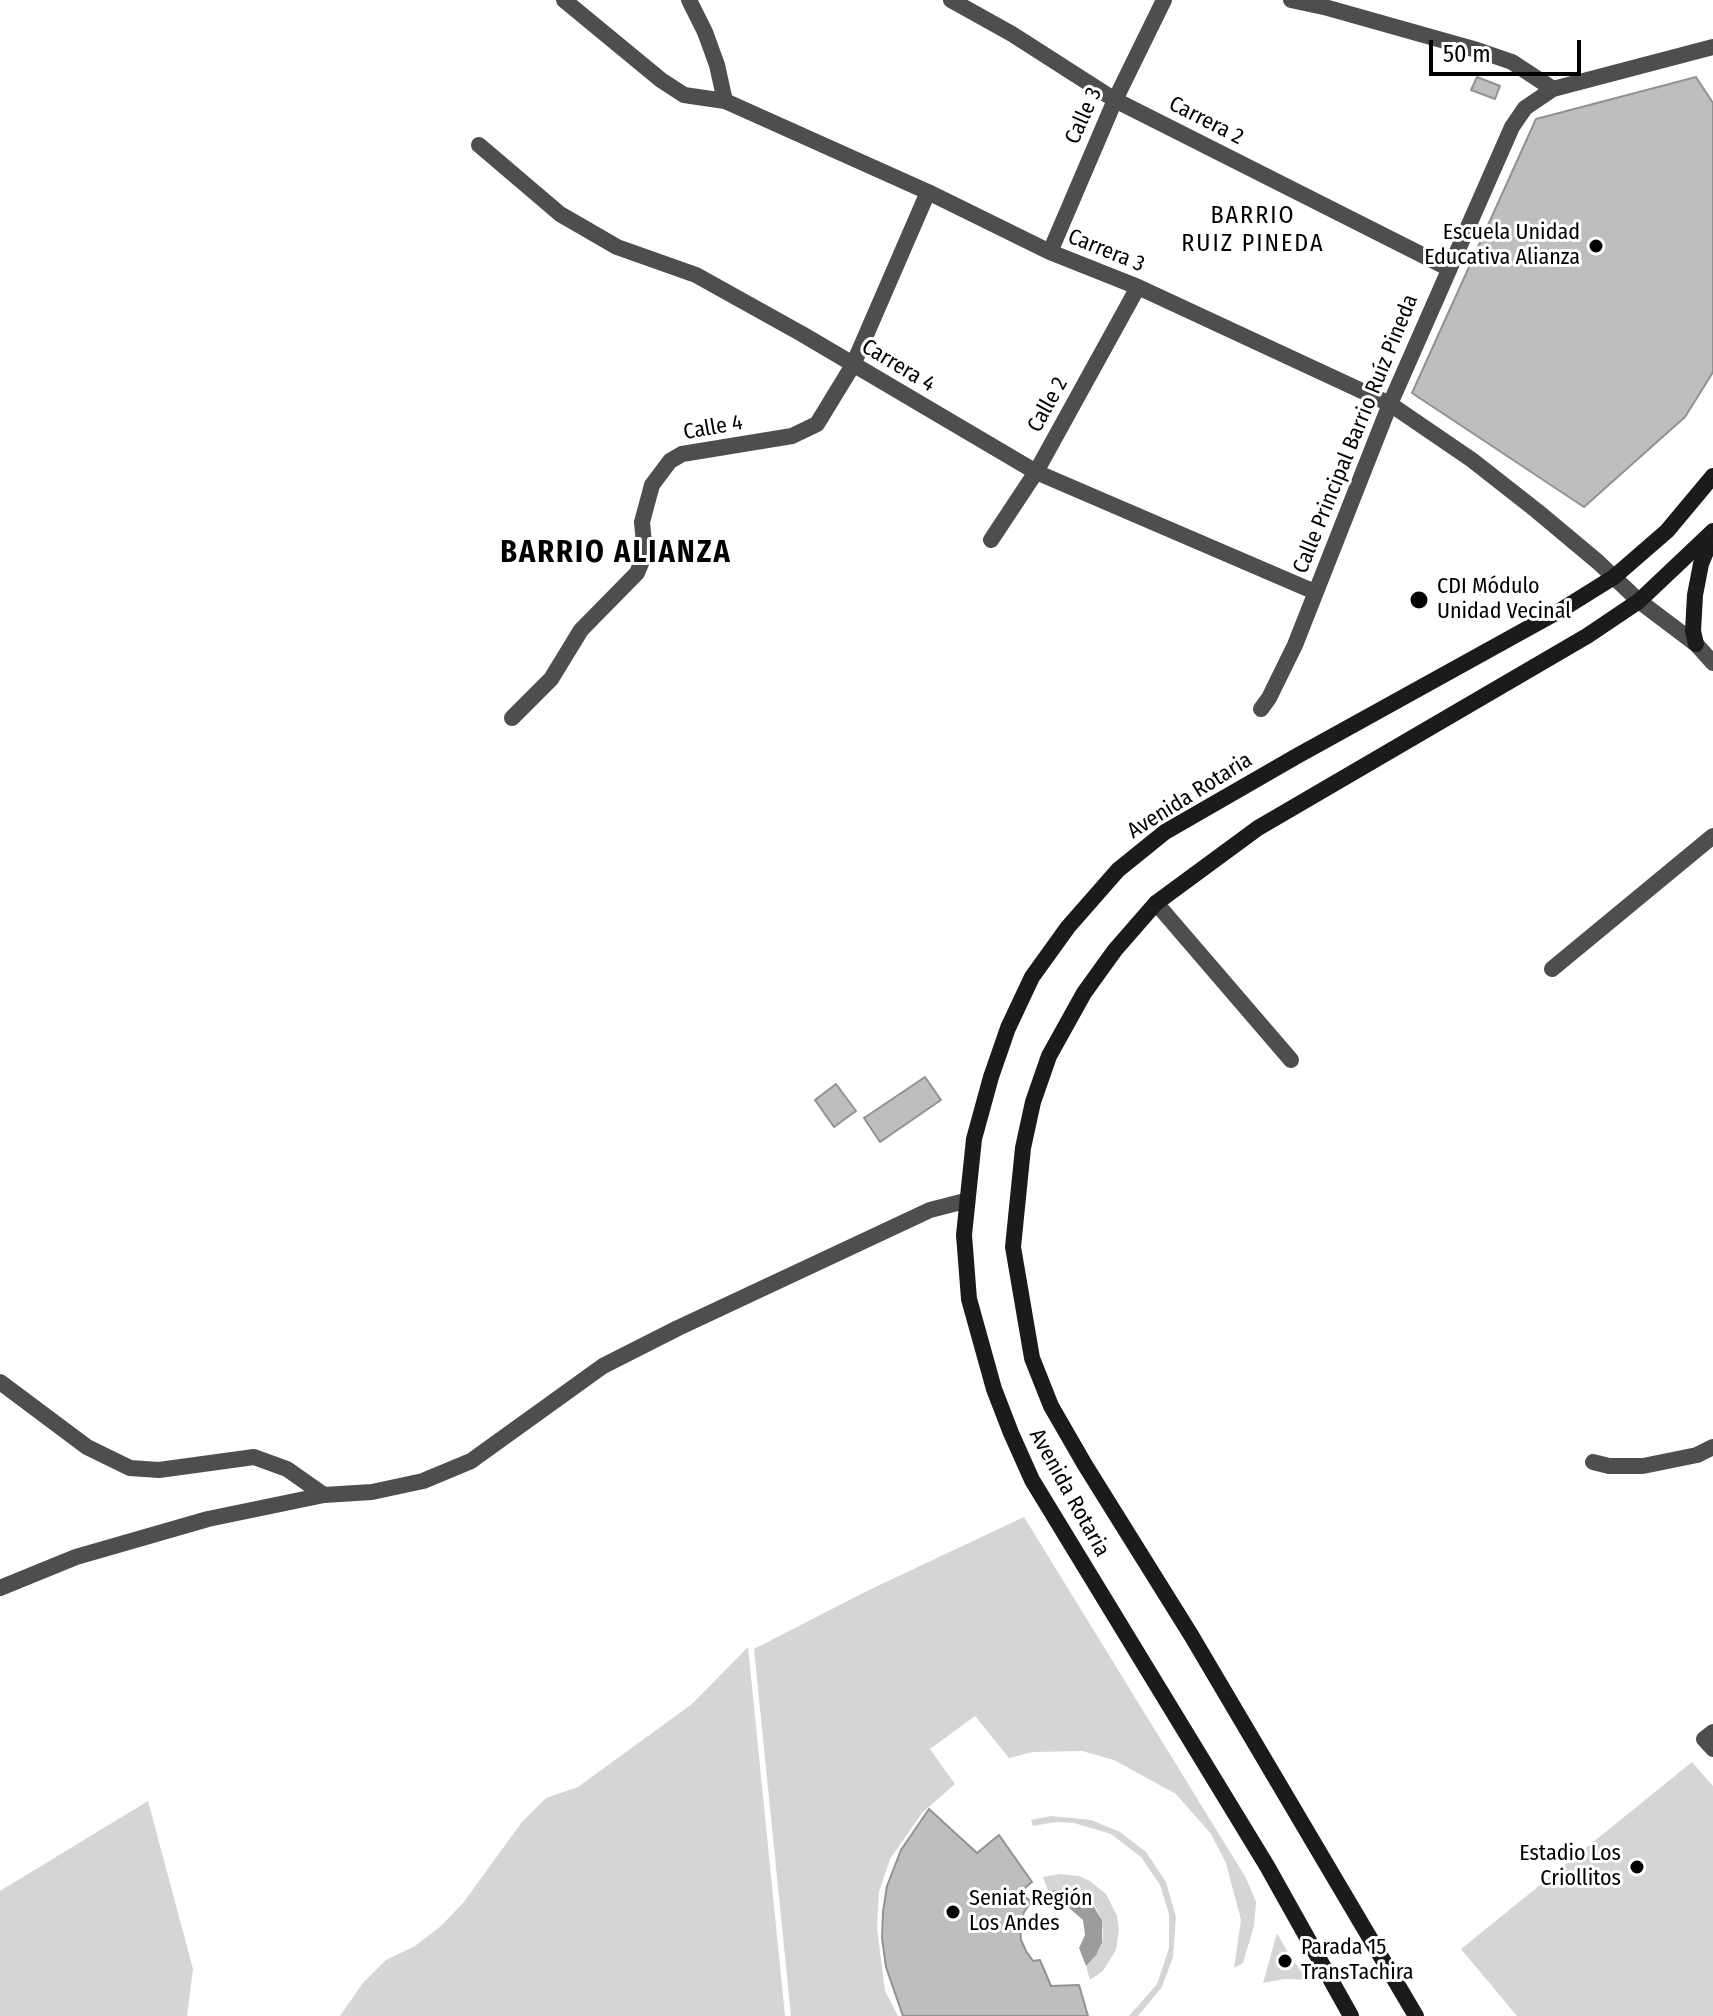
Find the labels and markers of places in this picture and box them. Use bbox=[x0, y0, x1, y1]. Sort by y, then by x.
place label: Escuela Unidad Educativa Alianza bbox=[1424, 220, 1580, 272]
marker: Escuela Unidad Educativa Alianza bbox=[1587, 237, 1605, 255]
place label: CDI Módulo Unidad Vecinal bbox=[1437, 574, 1571, 626]
marker: CDI Módulo Unidad Vecinal bbox=[1408, 589, 1430, 611]
place label: Estadio Los Criollitos bbox=[1519, 1841, 1621, 1892]
marker: Estadio Los Criollitos bbox=[1628, 1858, 1646, 1876]
place label: Seniat Región Los Andes bbox=[969, 1886, 1093, 1938]
marker: Seniat Región Los Andes bbox=[944, 1903, 962, 1921]
place label: Parada 15 TransTachira bbox=[1301, 1935, 1413, 1986]
marker: Parada 15 TransTachira bbox=[1276, 1952, 1294, 1970]

